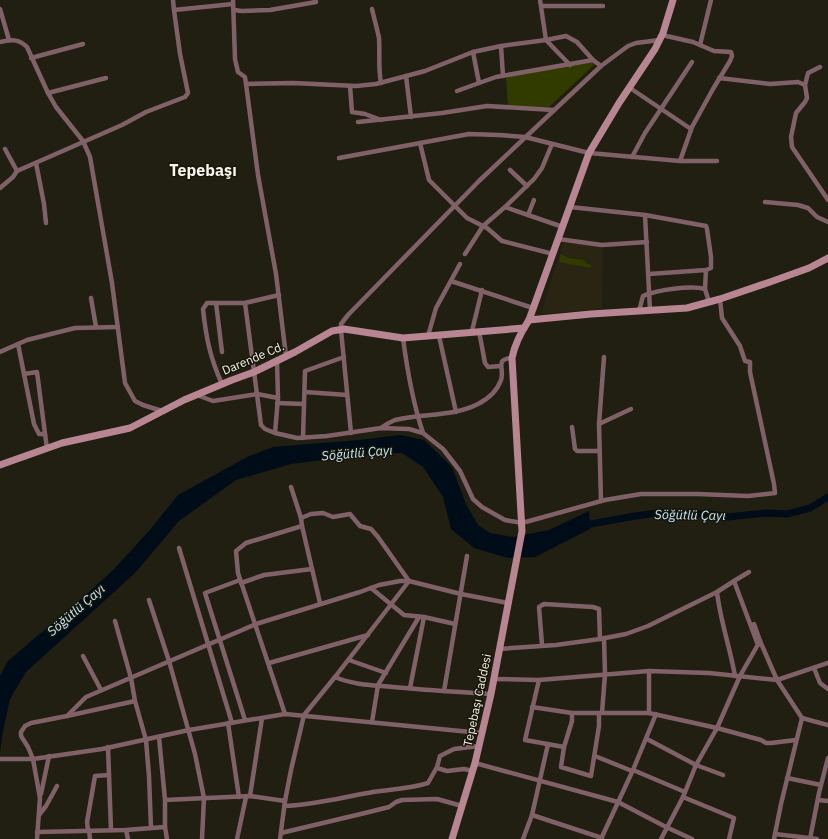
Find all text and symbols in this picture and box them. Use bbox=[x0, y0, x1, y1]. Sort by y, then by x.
district label: Tepebaşı bbox=[169, 160, 237, 180]
street label: Darende Cd. bbox=[220, 338, 286, 378]
water label: Söğütlü Çayı bbox=[321, 441, 393, 465]
water label: Söğütlü Çayı bbox=[654, 506, 726, 524]
water label: Söğütlü Çayı bbox=[43, 580, 109, 640]
street label: Tepebaşı Caddesi bbox=[460, 652, 494, 748]

